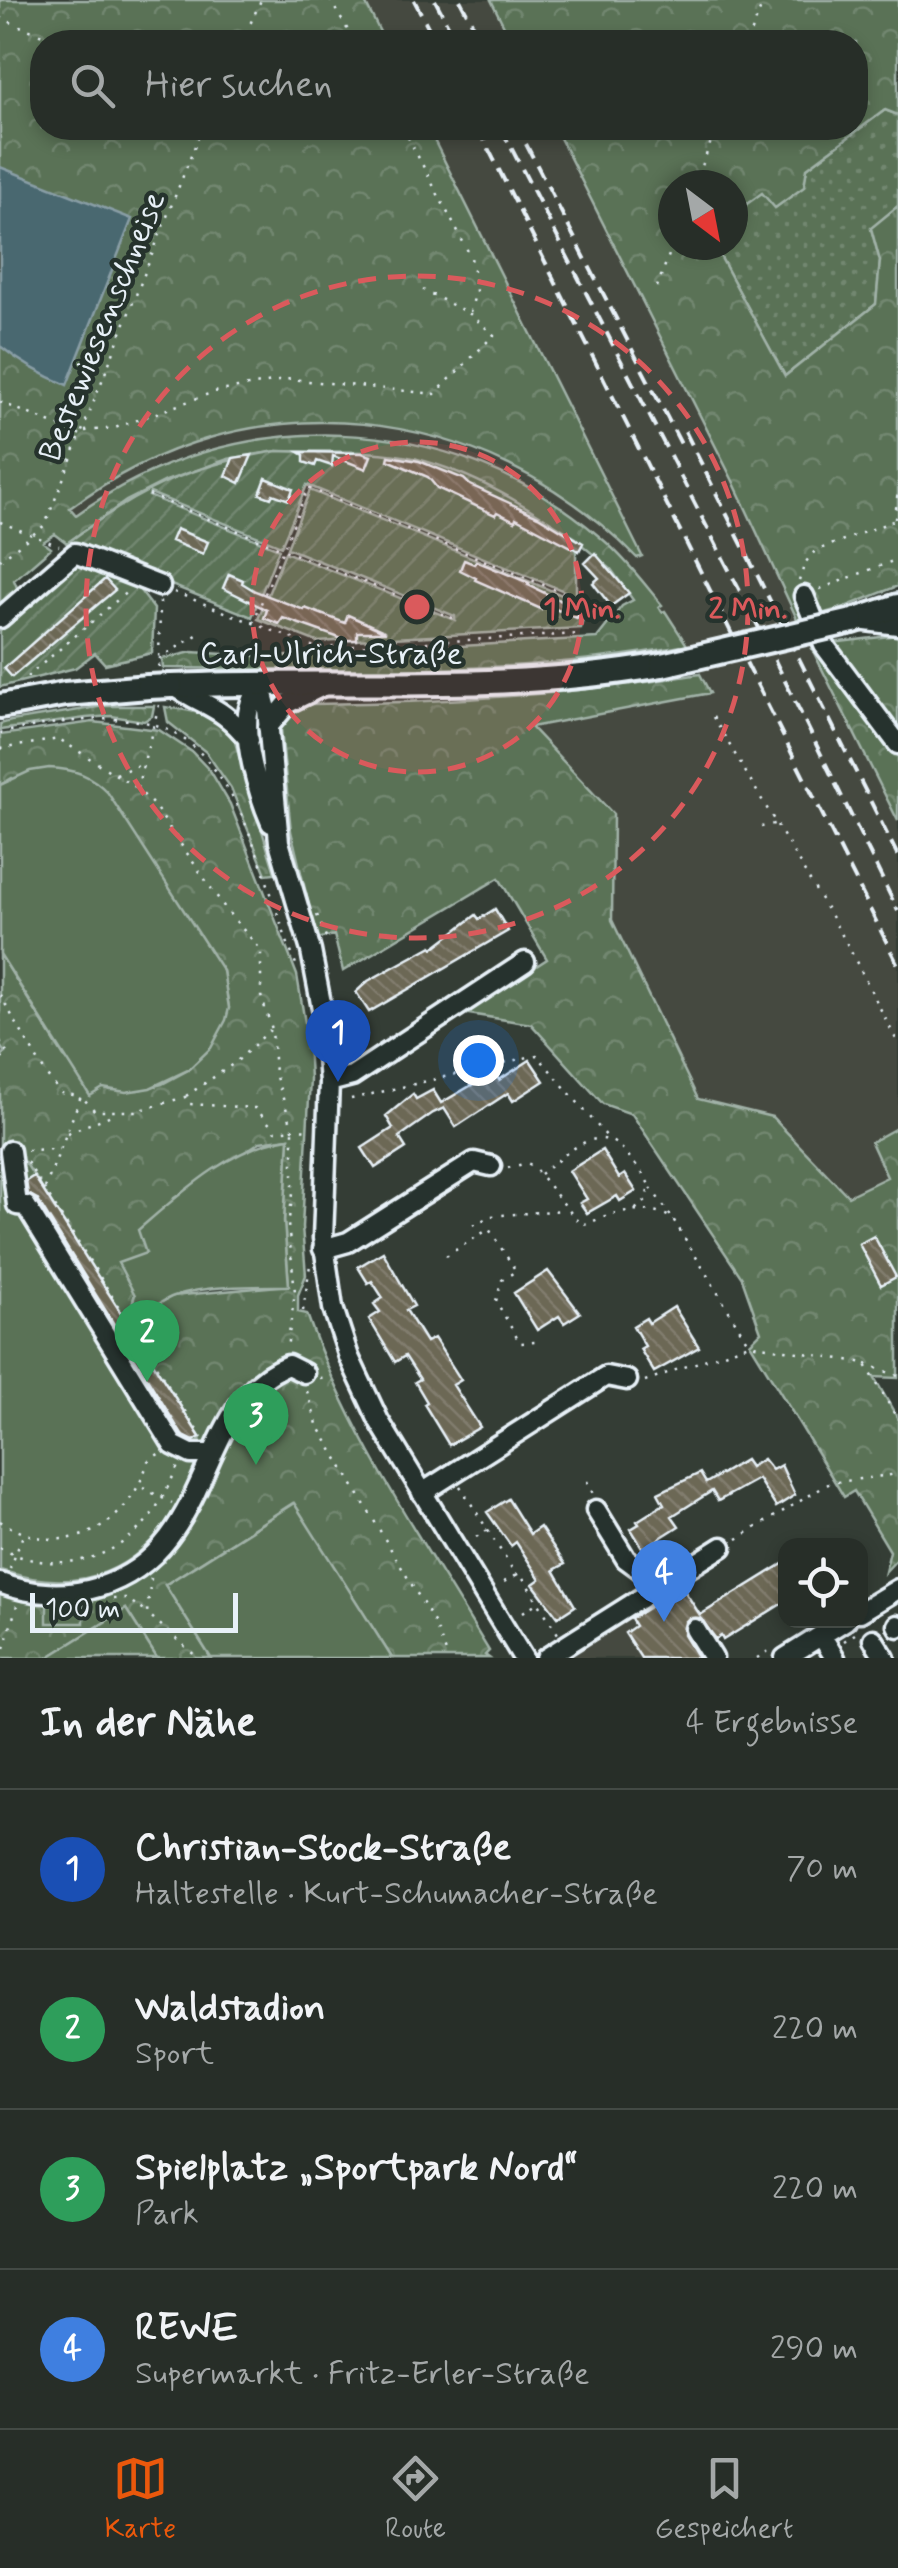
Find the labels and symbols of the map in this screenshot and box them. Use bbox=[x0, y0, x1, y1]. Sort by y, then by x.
north arrow bbox=[658, 170, 748, 260]
street label: Bestewiesenschneise bbox=[30, 186, 176, 468]
centre of rings bbox=[399, 589, 435, 625]
text: 1 Min. bbox=[543, 590, 621, 629]
text: 2 Min. bbox=[708, 590, 788, 629]
street label: Carl-Ulrich-Straße bbox=[200, 633, 462, 675]
pin: 1 bbox=[306, 1000, 370, 1082]
your location bbox=[453, 1035, 504, 1086]
pin: 2 bbox=[114, 1300, 180, 1382]
pin: 3 bbox=[224, 1382, 288, 1465]
pin: 4 bbox=[632, 1540, 696, 1622]
scale bar bbox=[30, 1588, 238, 1632]

